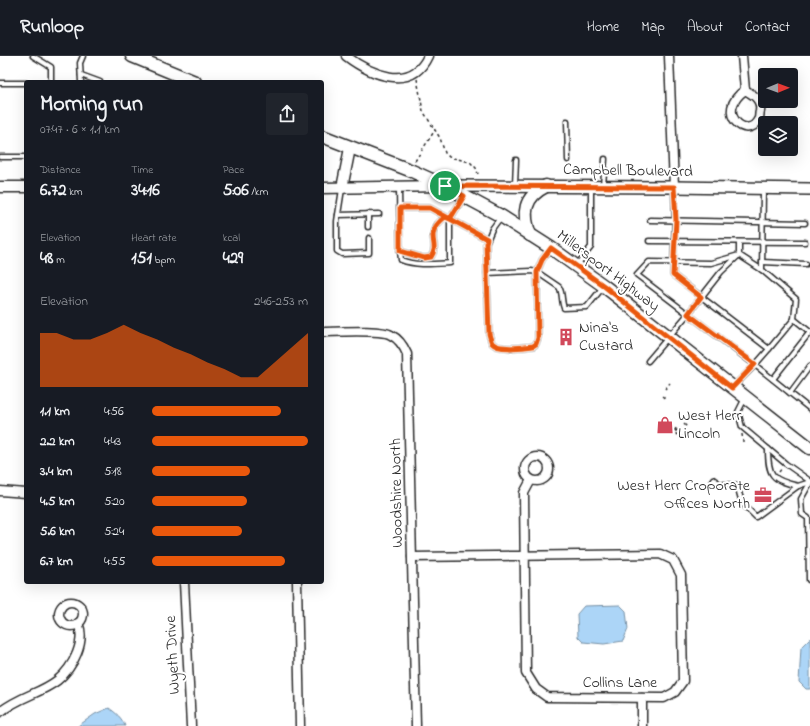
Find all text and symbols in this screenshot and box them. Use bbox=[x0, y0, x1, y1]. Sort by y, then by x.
text: Runloop bbox=[20, 14, 84, 41]
text: Home bbox=[587, 17, 619, 38]
text: Map bbox=[641, 17, 665, 38]
text: About bbox=[687, 17, 723, 38]
text: Contact bbox=[745, 17, 790, 38]
north arrow bbox=[758, 68, 798, 108]
map controls bbox=[758, 68, 798, 156]
text: Morning run bbox=[40, 89, 143, 121]
button: share bbox=[266, 93, 308, 135]
button: layers bbox=[758, 116, 798, 156]
text: 07:47 · 6 × 1.1 km bbox=[40, 120, 120, 139]
street label: Campbell Boulevard bbox=[563, 158, 693, 184]
text: Distance bbox=[40, 162, 81, 178]
text: Time bbox=[131, 162, 153, 178]
text: Pace bbox=[223, 162, 244, 178]
pin bbox=[428, 169, 462, 203]
icon: arrive bbox=[434, 175, 456, 197]
text: 6.72 bbox=[40, 178, 66, 203]
text: 34:16 bbox=[131, 178, 160, 203]
text: 5:06 bbox=[223, 178, 249, 203]
text: km bbox=[66, 184, 83, 200]
text: /km bbox=[249, 184, 268, 200]
street label: Millersport Highway bbox=[551, 224, 665, 318]
text: Elevation bbox=[40, 230, 80, 246]
text: Heart rate bbox=[131, 230, 176, 246]
text: kcal bbox=[223, 230, 240, 246]
text: 48 bbox=[40, 246, 53, 271]
text: 151 bbox=[131, 246, 152, 271]
text: 429 bbox=[223, 246, 243, 271]
text: m bbox=[53, 252, 65, 268]
text: bpm bbox=[152, 252, 175, 268]
text: Elevation bbox=[40, 292, 88, 311]
text: 246–253 m bbox=[254, 292, 308, 311]
place label: Nina's Custard bbox=[579, 316, 633, 358]
building icon: Nina's Custard bbox=[556, 327, 576, 347]
text: 1.1 km bbox=[40, 402, 70, 421]
text: 4:56 bbox=[104, 402, 124, 421]
place label: West Herr Lincoln bbox=[678, 404, 742, 446]
shop icon: West Herr Lincoln bbox=[655, 415, 675, 435]
text: 2.2 km bbox=[40, 432, 75, 451]
text: 4:43 bbox=[104, 432, 121, 451]
street label: Woodshire North bbox=[384, 438, 410, 548]
text: 3.4 km bbox=[40, 462, 72, 481]
text: 5:18 bbox=[104, 462, 122, 481]
place label: West Herr Croporate Offices North bbox=[617, 474, 751, 516]
office icon: West Herr Croporate Offices North bbox=[753, 485, 773, 505]
text: 4.5 km bbox=[40, 492, 74, 511]
text: 5:20 bbox=[104, 492, 125, 511]
text: 5.6 km bbox=[40, 522, 75, 541]
text: 5:24 bbox=[104, 522, 124, 541]
text: 6.7 km bbox=[40, 552, 73, 571]
text: 4:55 bbox=[104, 552, 125, 571]
street label: Wyeth Drive bbox=[159, 614, 187, 695]
street label: Collins Lane bbox=[583, 671, 658, 695]

